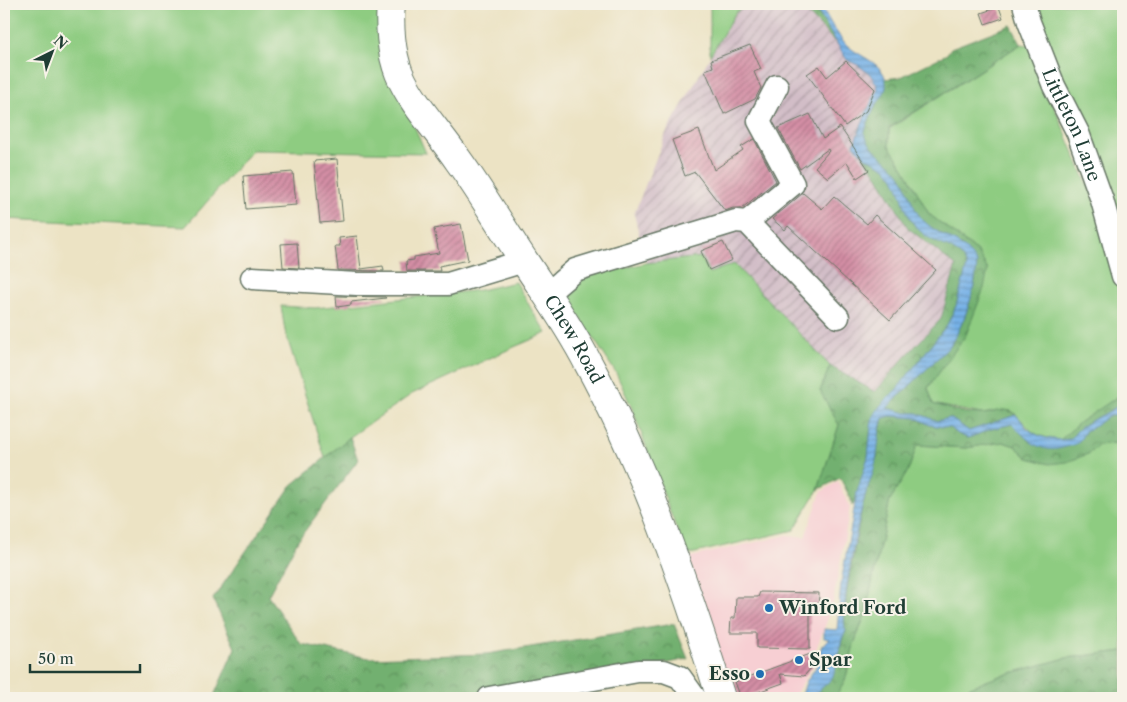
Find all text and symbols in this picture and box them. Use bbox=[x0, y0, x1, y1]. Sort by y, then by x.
north arrow bbox=[28, 28, 78, 78]
text: N bbox=[50, 32, 71, 53]
street label: Littleton Lane bbox=[1037, 65, 1105, 184]
street label: Chew Road bbox=[539, 291, 608, 387]
place label: Winford Ford bbox=[778, 597, 907, 619]
marker: Winford Ford bbox=[763, 602, 775, 614]
scale bar bbox=[30, 642, 140, 674]
text: 50 m bbox=[38, 649, 74, 668]
place label: Spar bbox=[809, 649, 852, 671]
marker: Spar bbox=[793, 654, 805, 666]
place label: Esso bbox=[709, 663, 750, 685]
marker: Esso bbox=[754, 668, 766, 680]

